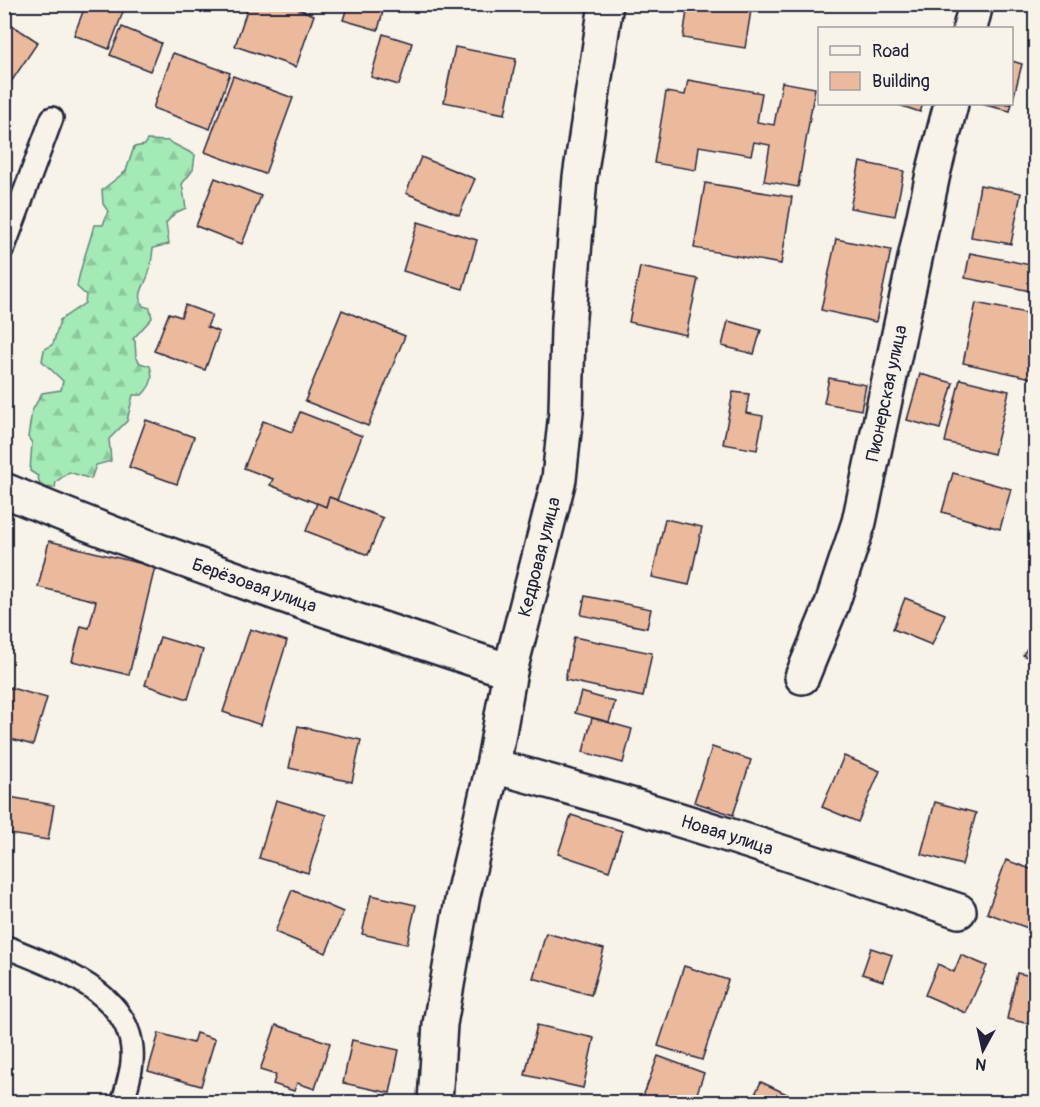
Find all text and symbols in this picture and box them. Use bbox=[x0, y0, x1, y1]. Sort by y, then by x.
legend bbox=[818, 27, 1013, 105]
text: Road bbox=[872, 40, 909, 63]
text: Building bbox=[872, 70, 930, 93]
street label: Пионерская улица bbox=[861, 323, 912, 463]
street label: Кедровая улица bbox=[513, 495, 565, 619]
street label: Берёзовая улица bbox=[189, 553, 320, 618]
street label: Новая улица bbox=[678, 810, 776, 860]
north arrow bbox=[953, 1020, 1013, 1080]
text: N bbox=[974, 1053, 988, 1075]

